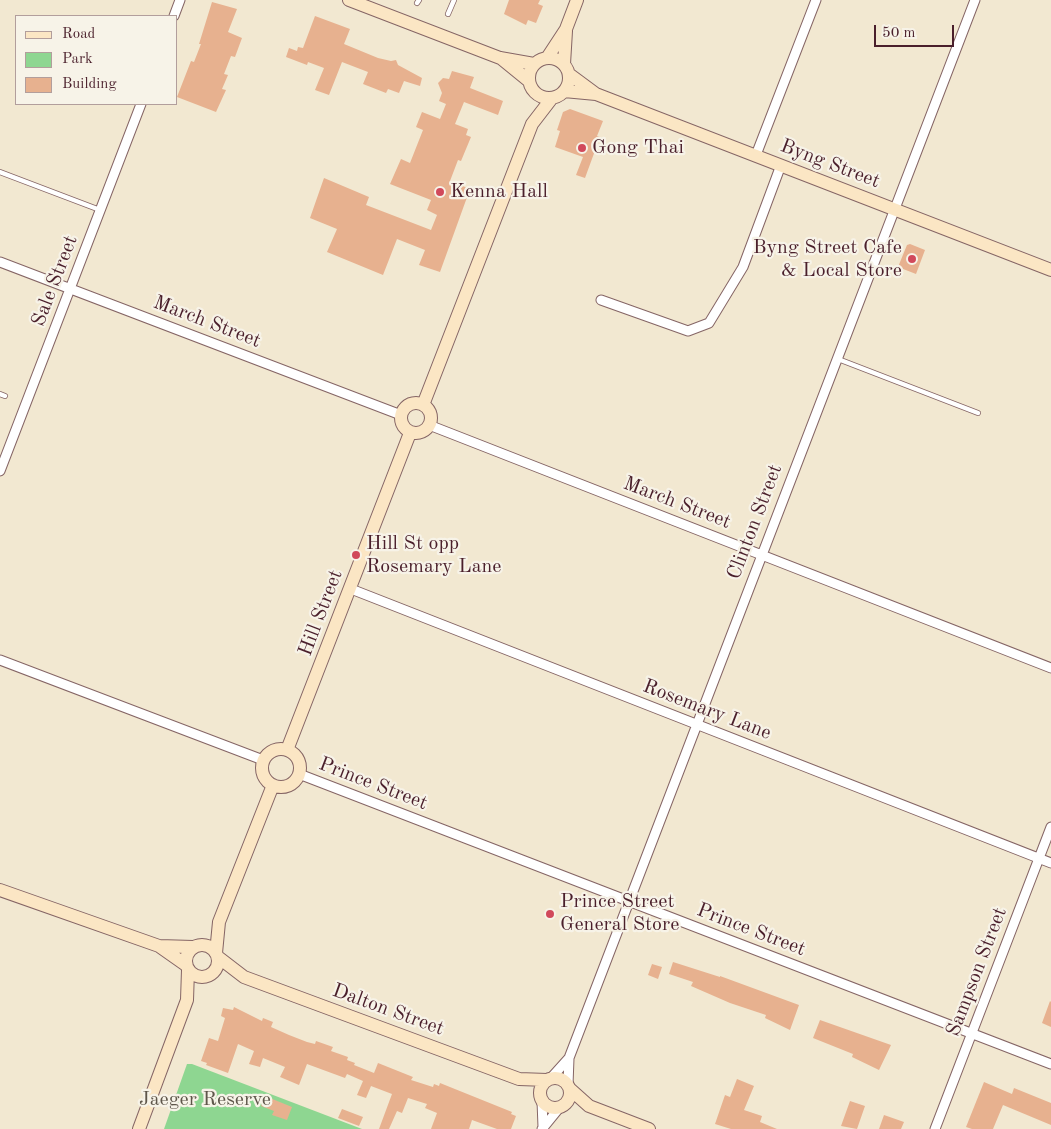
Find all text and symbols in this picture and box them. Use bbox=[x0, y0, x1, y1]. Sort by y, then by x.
legend bbox=[15, 15, 178, 105]
scale bar bbox=[876, 15, 956, 47]
text: 50 m bbox=[882, 26, 916, 41]
text: Road bbox=[62, 27, 95, 42]
text: Park bbox=[62, 52, 93, 67]
text: Building bbox=[62, 77, 117, 92]
street label: Byng Street bbox=[777, 134, 883, 194]
place label: Gong Thai bbox=[592, 136, 684, 160]
marker: Gong Thai bbox=[576, 142, 588, 154]
place label: Kenna Hall bbox=[450, 180, 548, 204]
marker: Kenna Hall bbox=[434, 186, 446, 198]
street label: Sale Street bbox=[27, 232, 83, 330]
place label: Byng Street Cafe & Local Store bbox=[753, 236, 902, 283]
marker: Byng Street Cafe & Local Store bbox=[906, 253, 918, 265]
street label: March Street bbox=[150, 291, 264, 353]
street label: Clinton Street bbox=[722, 461, 788, 583]
street label: March Street bbox=[620, 472, 734, 534]
place label: Hill St opp Rosemary Lane bbox=[366, 532, 502, 579]
marker: Hill St opp Rosemary Lane bbox=[350, 549, 362, 561]
street label: Hill Street bbox=[294, 566, 348, 660]
street label: Rosemary Lane bbox=[639, 675, 775, 745]
street label: Prince Street bbox=[315, 752, 431, 816]
place label: Prince Street General Store bbox=[560, 890, 679, 937]
street label: Prince Street bbox=[693, 898, 809, 962]
street label: Sampson Street bbox=[941, 904, 1013, 1040]
marker: Prince Street General Store bbox=[544, 908, 556, 920]
street label: Dalton Street bbox=[329, 979, 447, 1041]
park label: Jaeger Reserve bbox=[139, 1088, 271, 1112]

